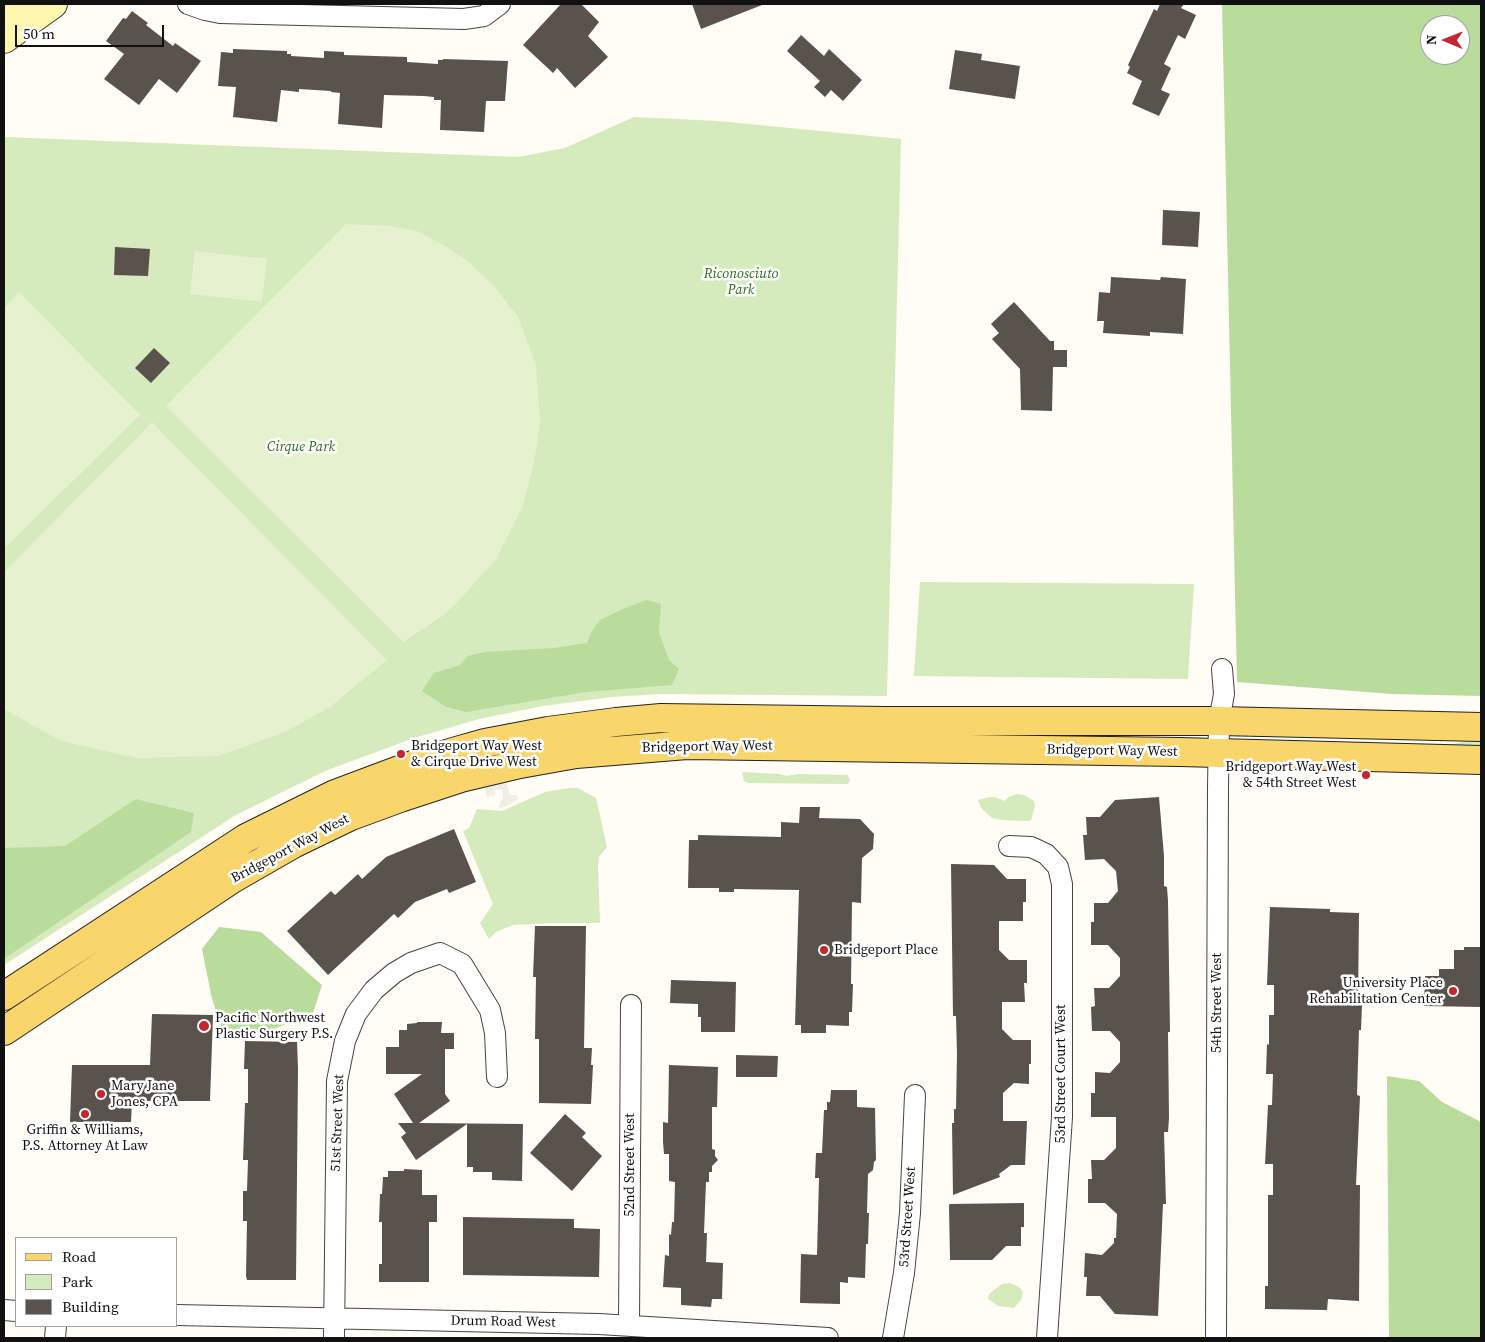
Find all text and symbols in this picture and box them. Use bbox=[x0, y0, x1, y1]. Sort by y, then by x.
scale bar bbox=[18, 15, 166, 47]
north arrow bbox=[1420, 15, 1470, 65]
text: 50 m bbox=[23, 23, 55, 44]
text: N bbox=[1421, 34, 1441, 45]
park label: Riconosciuto Park bbox=[704, 266, 778, 298]
park label: Cirque Park bbox=[267, 439, 335, 455]
street label: Bridgeport Way West bbox=[641, 737, 773, 757]
place label: Bridgeport Way West & Cirque Drive West bbox=[411, 738, 542, 770]
street label: Bridgeport Way West bbox=[1046, 741, 1178, 761]
marker: Bridgeport Way West & Cirque Drive West bbox=[395, 748, 407, 760]
place label: Bridgeport Way West & 54th Street West bbox=[1225, 759, 1356, 792]
marker: Bridgeport Way West & 54th Street West bbox=[1360, 769, 1372, 781]
street label: Bridgeport Way West bbox=[228, 811, 352, 887]
place label: Bridgeport Place bbox=[834, 942, 938, 958]
marker: Bridgeport Place bbox=[818, 944, 830, 956]
street label: 54th Street West bbox=[1209, 953, 1225, 1053]
place label: University Place Rehabilitation Center bbox=[1309, 975, 1443, 1008]
marker: University Place Rehabilitation Center bbox=[1447, 985, 1459, 997]
street label: 53rd Street Court West bbox=[1053, 1004, 1069, 1144]
place label: Pacific Northwest Plastic Surgery P.S. bbox=[215, 1010, 333, 1042]
marker: Pacific Northwest Plastic Surgery P.S. bbox=[197, 1019, 211, 1033]
street label: 51st Street West bbox=[328, 1074, 348, 1172]
place label: Mary Jane Jones, CPA bbox=[111, 1078, 178, 1110]
marker: Mary Jane Jones, CPA bbox=[95, 1088, 107, 1100]
marker: Griffin & Williams, P.S. Attorney At Law bbox=[79, 1108, 91, 1120]
street label: 52nd Street West bbox=[622, 1113, 638, 1217]
place label: Griffin & Williams, P.S. Attorney At Law bbox=[22, 1122, 148, 1154]
street label: 53rd Street West bbox=[896, 1166, 920, 1268]
legend bbox=[15, 1237, 178, 1327]
text: Road bbox=[62, 1246, 96, 1267]
text: Park bbox=[62, 1271, 93, 1292]
text: Building bbox=[62, 1296, 119, 1317]
street label: Drum Road West bbox=[450, 1313, 556, 1331]

